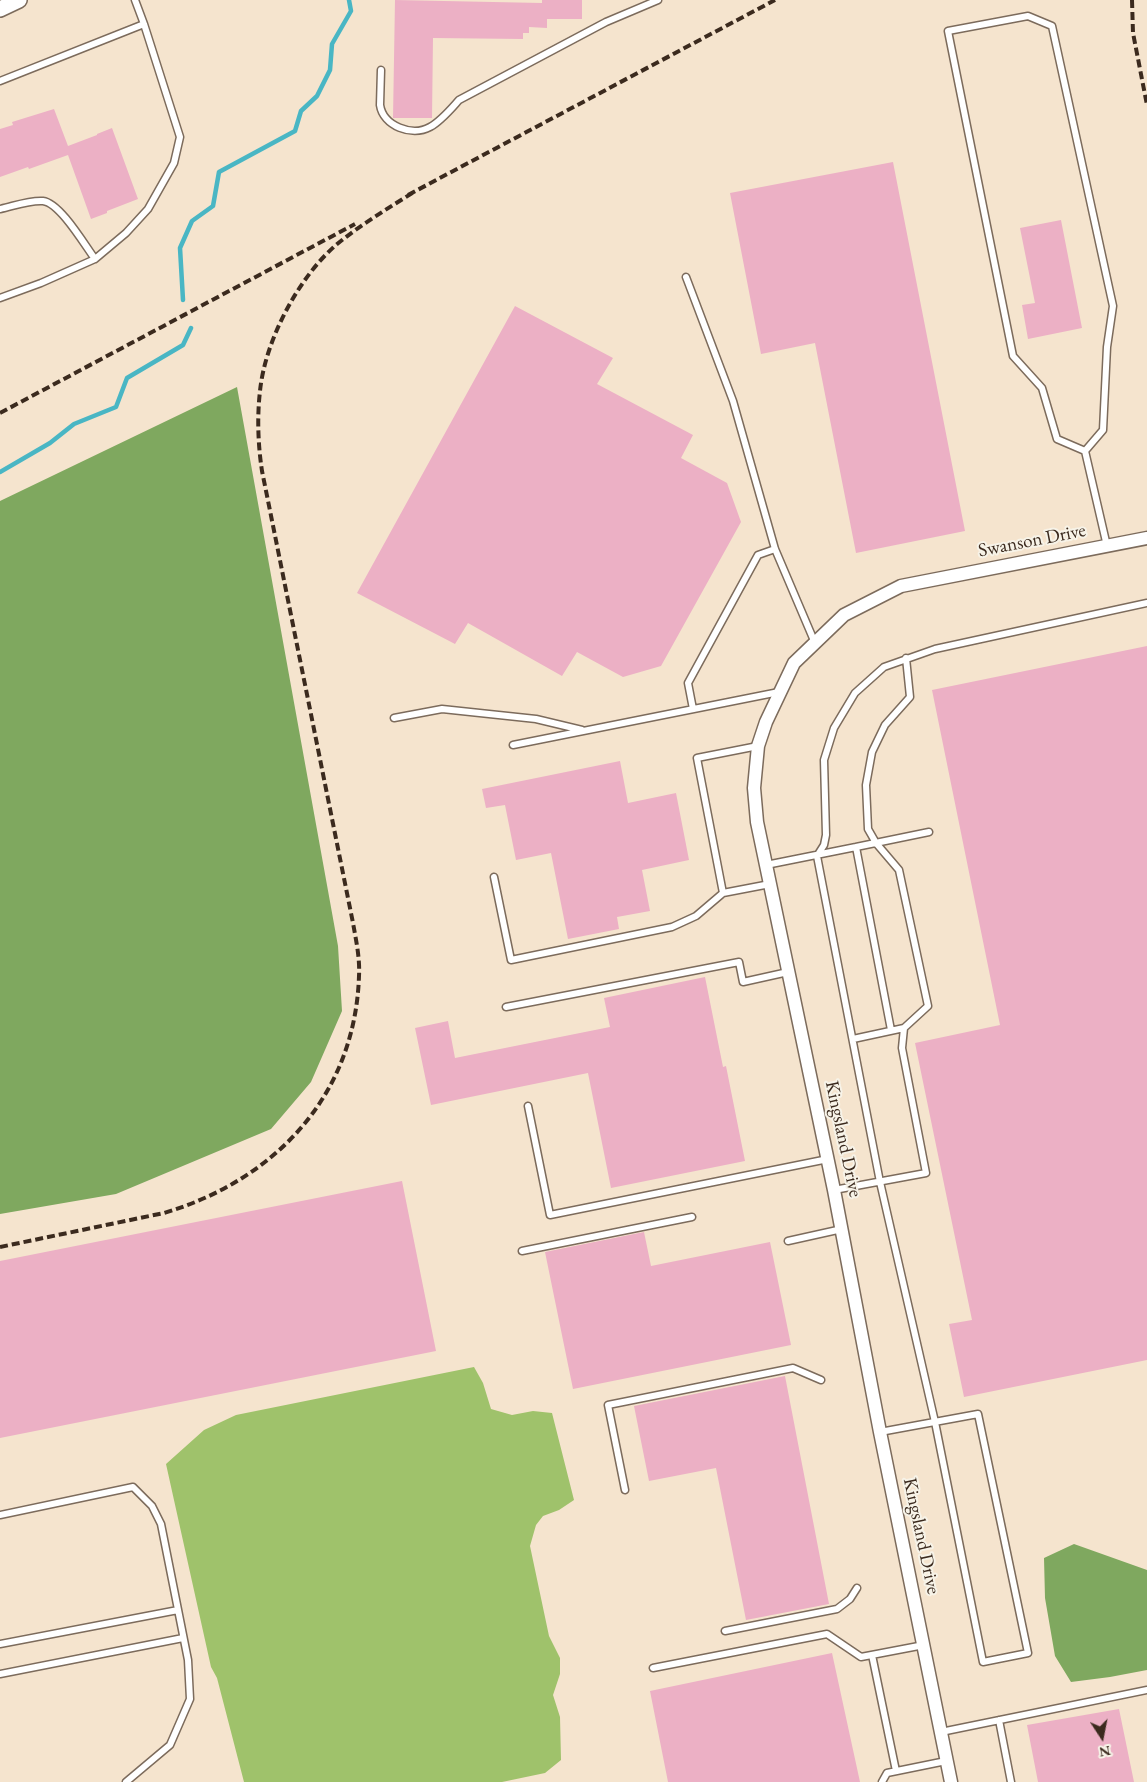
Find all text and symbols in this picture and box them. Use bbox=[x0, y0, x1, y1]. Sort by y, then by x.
street label: Swanson Drive bbox=[976, 519, 1088, 563]
street label: Kingsland Drive bbox=[820, 1079, 866, 1199]
street label: Kingsland Drive bbox=[898, 1476, 944, 1596]
north arrow bbox=[1077, 1712, 1127, 1762]
text: N bbox=[1098, 1742, 1112, 1762]

